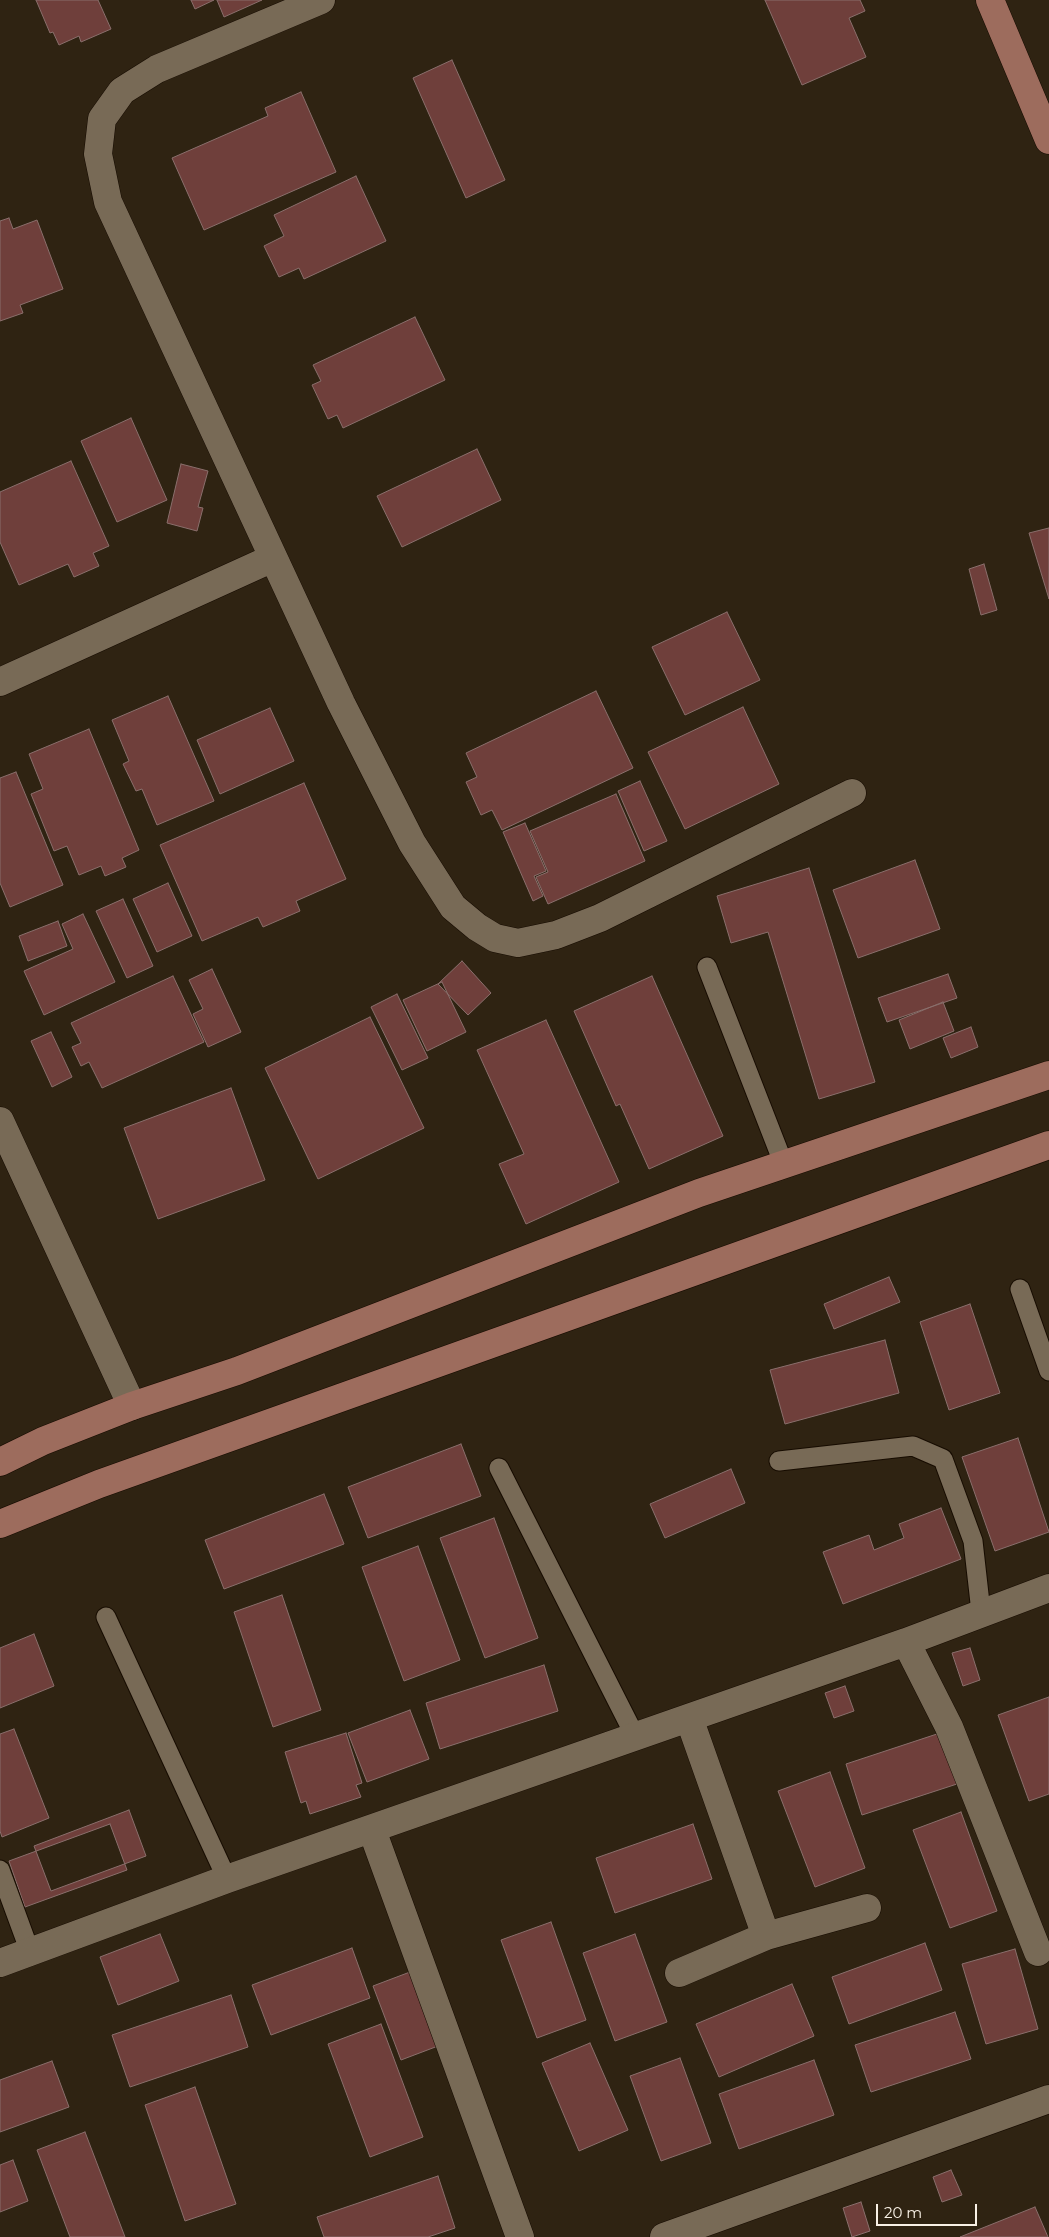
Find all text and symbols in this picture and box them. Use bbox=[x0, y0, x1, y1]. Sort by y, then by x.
scale bar bbox=[879, 2194, 980, 2226]
text: 20 m bbox=[884, 2203, 922, 2222]

